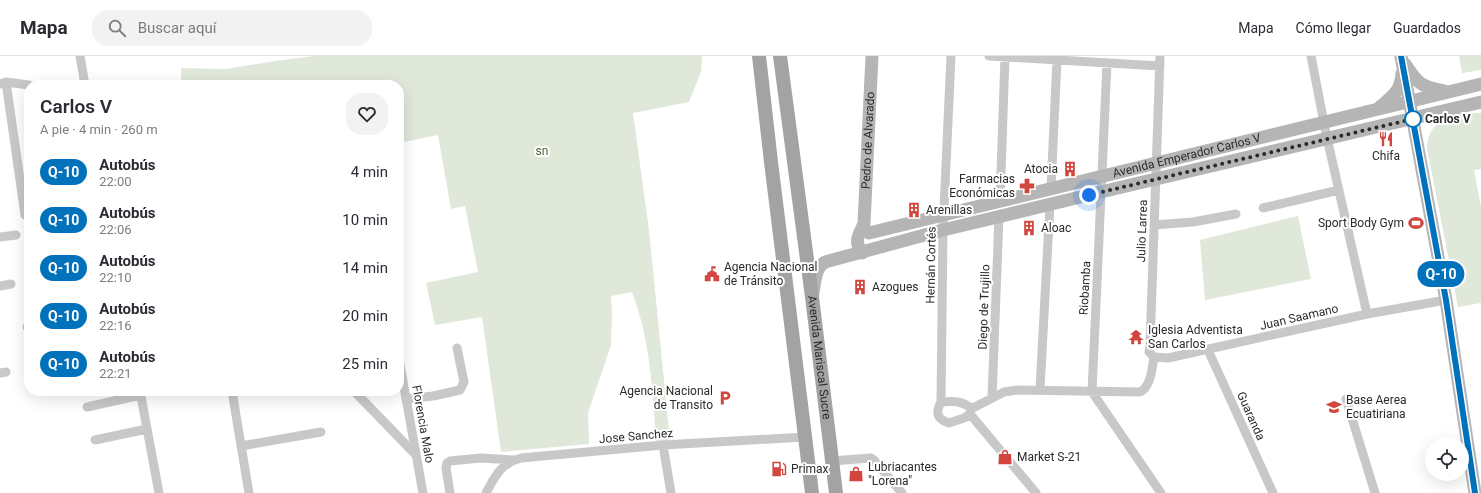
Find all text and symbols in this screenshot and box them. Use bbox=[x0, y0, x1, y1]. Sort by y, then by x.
search box bbox=[92, 10, 372, 46]
text: Mapa bbox=[20, 16, 68, 39]
icon: search bbox=[106, 17, 128, 39]
text: Buscar aquí bbox=[138, 19, 217, 37]
text: Mapa bbox=[1238, 20, 1274, 36]
text: Cómo llegar bbox=[1296, 20, 1371, 36]
text: Guardados bbox=[1393, 20, 1461, 36]
street label: Pedro de Alvarado bbox=[859, 91, 877, 189]
button: heart bbox=[346, 93, 388, 135]
text: Carlos V bbox=[40, 95, 112, 118]
marker: Carlos V bbox=[1404, 110, 1422, 128]
place label: Carlos V bbox=[1425, 112, 1471, 126]
text: A pie · 4 min · 260 m bbox=[40, 122, 158, 137]
restaurant icon: Chifa bbox=[1377, 130, 1395, 148]
street label: Avenida Emperador Carlos V bbox=[1111, 131, 1263, 180]
park label: sn bbox=[536, 144, 548, 158]
place label: Chifa bbox=[1372, 149, 1400, 163]
text: Autobús bbox=[99, 156, 156, 174]
building icon: Atocia bbox=[1061, 160, 1079, 178]
place label: Atocia bbox=[1024, 162, 1058, 176]
text: 4 min bbox=[351, 163, 388, 181]
text: Q-10 bbox=[48, 164, 79, 180]
place label: Farmacias Económicas bbox=[949, 172, 1015, 200]
text: 22:00 bbox=[99, 174, 132, 189]
pharmacy icon: Farmacias Económicas bbox=[1018, 177, 1036, 195]
your location bbox=[1079, 185, 1099, 205]
street label: Julio Larrea bbox=[1134, 199, 1150, 263]
building icon: Arenillas bbox=[905, 201, 923, 219]
place label: Arenillas bbox=[926, 203, 972, 217]
text: Autobús bbox=[99, 204, 156, 222]
text: 10 min bbox=[342, 211, 388, 229]
text: Q-10 bbox=[48, 212, 79, 228]
sports icon: Sport Body Gym bbox=[1407, 214, 1425, 232]
place label: Sport Body Gym bbox=[1318, 216, 1404, 230]
building icon: Aloac bbox=[1020, 219, 1038, 237]
place label: Aloac bbox=[1041, 221, 1071, 235]
text: 22:06 bbox=[99, 222, 132, 237]
street label: Hernán Cortés bbox=[923, 226, 939, 304]
text: Autobús bbox=[99, 252, 156, 270]
text: 14 min bbox=[342, 259, 388, 277]
text: Q-10 bbox=[48, 260, 79, 276]
place label: Agencia Nacional de Tránsito bbox=[724, 260, 817, 288]
street label: Riobamba bbox=[1077, 261, 1093, 315]
line badge: Q-10 bbox=[1413, 261, 1469, 287]
street label: Diego de Trujillo bbox=[976, 264, 992, 350]
public building icon: Agencia Nacional de Tránsito bbox=[703, 265, 721, 283]
text: Q-10 bbox=[1425, 266, 1457, 282]
text: 22:10 bbox=[99, 270, 132, 285]
building icon: Azogues bbox=[851, 278, 869, 296]
place label: Azogues bbox=[872, 280, 919, 294]
street label: Avenida Mariscal Sucre bbox=[805, 295, 834, 420]
text: Autobús bbox=[99, 300, 156, 318]
street label: Juan Saamano bbox=[1258, 301, 1340, 333]
text: 20 min bbox=[342, 307, 388, 325]
text: Q-10 bbox=[48, 308, 79, 324]
text: 22:16 bbox=[99, 318, 132, 333]
place label: Iglesia Adventista San Carlos bbox=[1148, 323, 1243, 351]
temple icon: Iglesia Adventista San Carlos bbox=[1127, 328, 1145, 346]
text: Autobús bbox=[99, 348, 156, 366]
text: 25 min bbox=[342, 355, 388, 373]
text: Q-10 bbox=[48, 356, 79, 372]
text: 22:21 bbox=[99, 366, 132, 381]
street label: Florencia Malo bbox=[409, 384, 437, 464]
place label: Agencia Nacional de Transito bbox=[620, 384, 713, 412]
parking icon: Agencia Nacional de Transito bbox=[716, 389, 734, 407]
street label: Guaranda bbox=[1234, 390, 1268, 442]
place label: Base Aerea Ecuatiriana bbox=[1346, 393, 1407, 421]
school or university icon: Base Aerea Ecuatiriana bbox=[1325, 398, 1343, 416]
street label: Jose Sanchez bbox=[598, 426, 674, 446]
map controls bbox=[1425, 437, 1469, 481]
button: locate bbox=[1425, 437, 1469, 481]
shop icon: Market S-21 bbox=[996, 448, 1014, 466]
place label: Market S-21 bbox=[1017, 450, 1081, 464]
fuel station icon: Primax bbox=[770, 460, 788, 478]
place label: Lubriacantes "Lorena" bbox=[868, 460, 937, 488]
place label: Primax bbox=[791, 462, 829, 476]
shop icon: Lubriacantes "Lorena" bbox=[847, 465, 865, 483]

